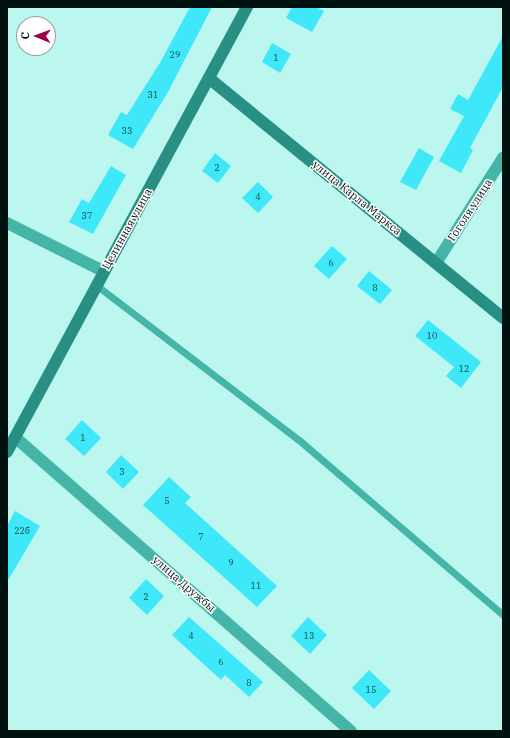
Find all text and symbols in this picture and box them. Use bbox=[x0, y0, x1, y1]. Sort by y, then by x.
north arrow bbox=[16, 16, 56, 56]
text: С bbox=[18, 32, 32, 40]
house number: 29 bbox=[170, 50, 180, 60]
house number: 1 bbox=[273, 53, 279, 63]
house number: 31 bbox=[148, 90, 158, 100]
house number: 33 bbox=[122, 126, 132, 136]
street label: улица Карла Маркса bbox=[310, 158, 404, 238]
house number: 2 bbox=[214, 163, 220, 173]
street label: Гоголя улица bbox=[445, 176, 495, 244]
street label: Целинная улица bbox=[99, 186, 155, 272]
house number: 4 bbox=[255, 192, 261, 202]
house number: 37 bbox=[82, 211, 92, 221]
house number: 6 bbox=[328, 258, 334, 268]
house number: 8 bbox=[372, 283, 378, 293]
house number: 10 bbox=[427, 331, 437, 341]
house number: 12 bbox=[459, 364, 469, 374]
house number: 1 bbox=[80, 433, 86, 443]
house number: 3 bbox=[119, 467, 125, 477]
house number: 5 bbox=[164, 496, 170, 506]
house number: 22б bbox=[14, 526, 30, 536]
house number: 7 bbox=[198, 532, 204, 542]
street label: улица Дружбы bbox=[150, 553, 218, 615]
house number: 9 bbox=[228, 558, 234, 568]
house number: 11 bbox=[251, 581, 261, 591]
house number: 2 bbox=[143, 592, 149, 602]
house number: 4 bbox=[188, 631, 194, 641]
house number: 13 bbox=[304, 631, 314, 641]
house number: 6 bbox=[218, 657, 224, 667]
house number: 8 bbox=[246, 678, 252, 688]
house number: 15 bbox=[366, 685, 376, 695]

